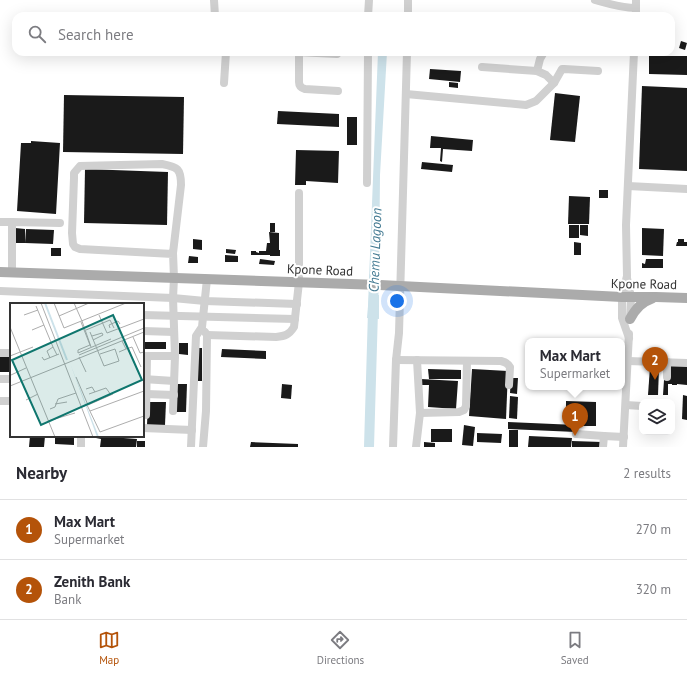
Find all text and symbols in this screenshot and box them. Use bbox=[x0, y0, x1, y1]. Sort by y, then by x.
search box bbox=[12, 12, 675, 56]
icon: search bbox=[26, 23, 48, 45]
text: Search here bbox=[58, 25, 134, 44]
water label: Chemu Lagoon bbox=[365, 207, 385, 293]
street label: Kpone Road bbox=[287, 260, 353, 280]
street label: Kpone Road bbox=[611, 275, 677, 293]
your location bbox=[387, 291, 407, 311]
inset map bbox=[10, 303, 144, 437]
popup bbox=[525, 338, 625, 390]
text: Max Mart bbox=[540, 346, 601, 365]
pin: 2 bbox=[642, 347, 668, 380]
text: Supermarket bbox=[540, 365, 610, 382]
map controls bbox=[639, 399, 675, 435]
button: layers bbox=[639, 399, 675, 435]
pin: 1 bbox=[562, 403, 588, 436]
text: Nearby bbox=[16, 462, 67, 484]
text: 2 results bbox=[623, 465, 671, 482]
text: Max Mart bbox=[54, 512, 115, 531]
text: 1 bbox=[25, 521, 33, 538]
text: 270 m bbox=[636, 521, 671, 538]
text: Supermarket bbox=[54, 531, 124, 548]
text: Zenith Bank bbox=[54, 572, 130, 591]
text: 2 bbox=[25, 581, 33, 598]
text: 320 m bbox=[636, 581, 671, 598]
text: Bank bbox=[54, 591, 81, 608]
tab: Map bbox=[98, 629, 120, 667]
tab: Directions bbox=[317, 629, 364, 667]
tab: Saved bbox=[561, 629, 589, 667]

